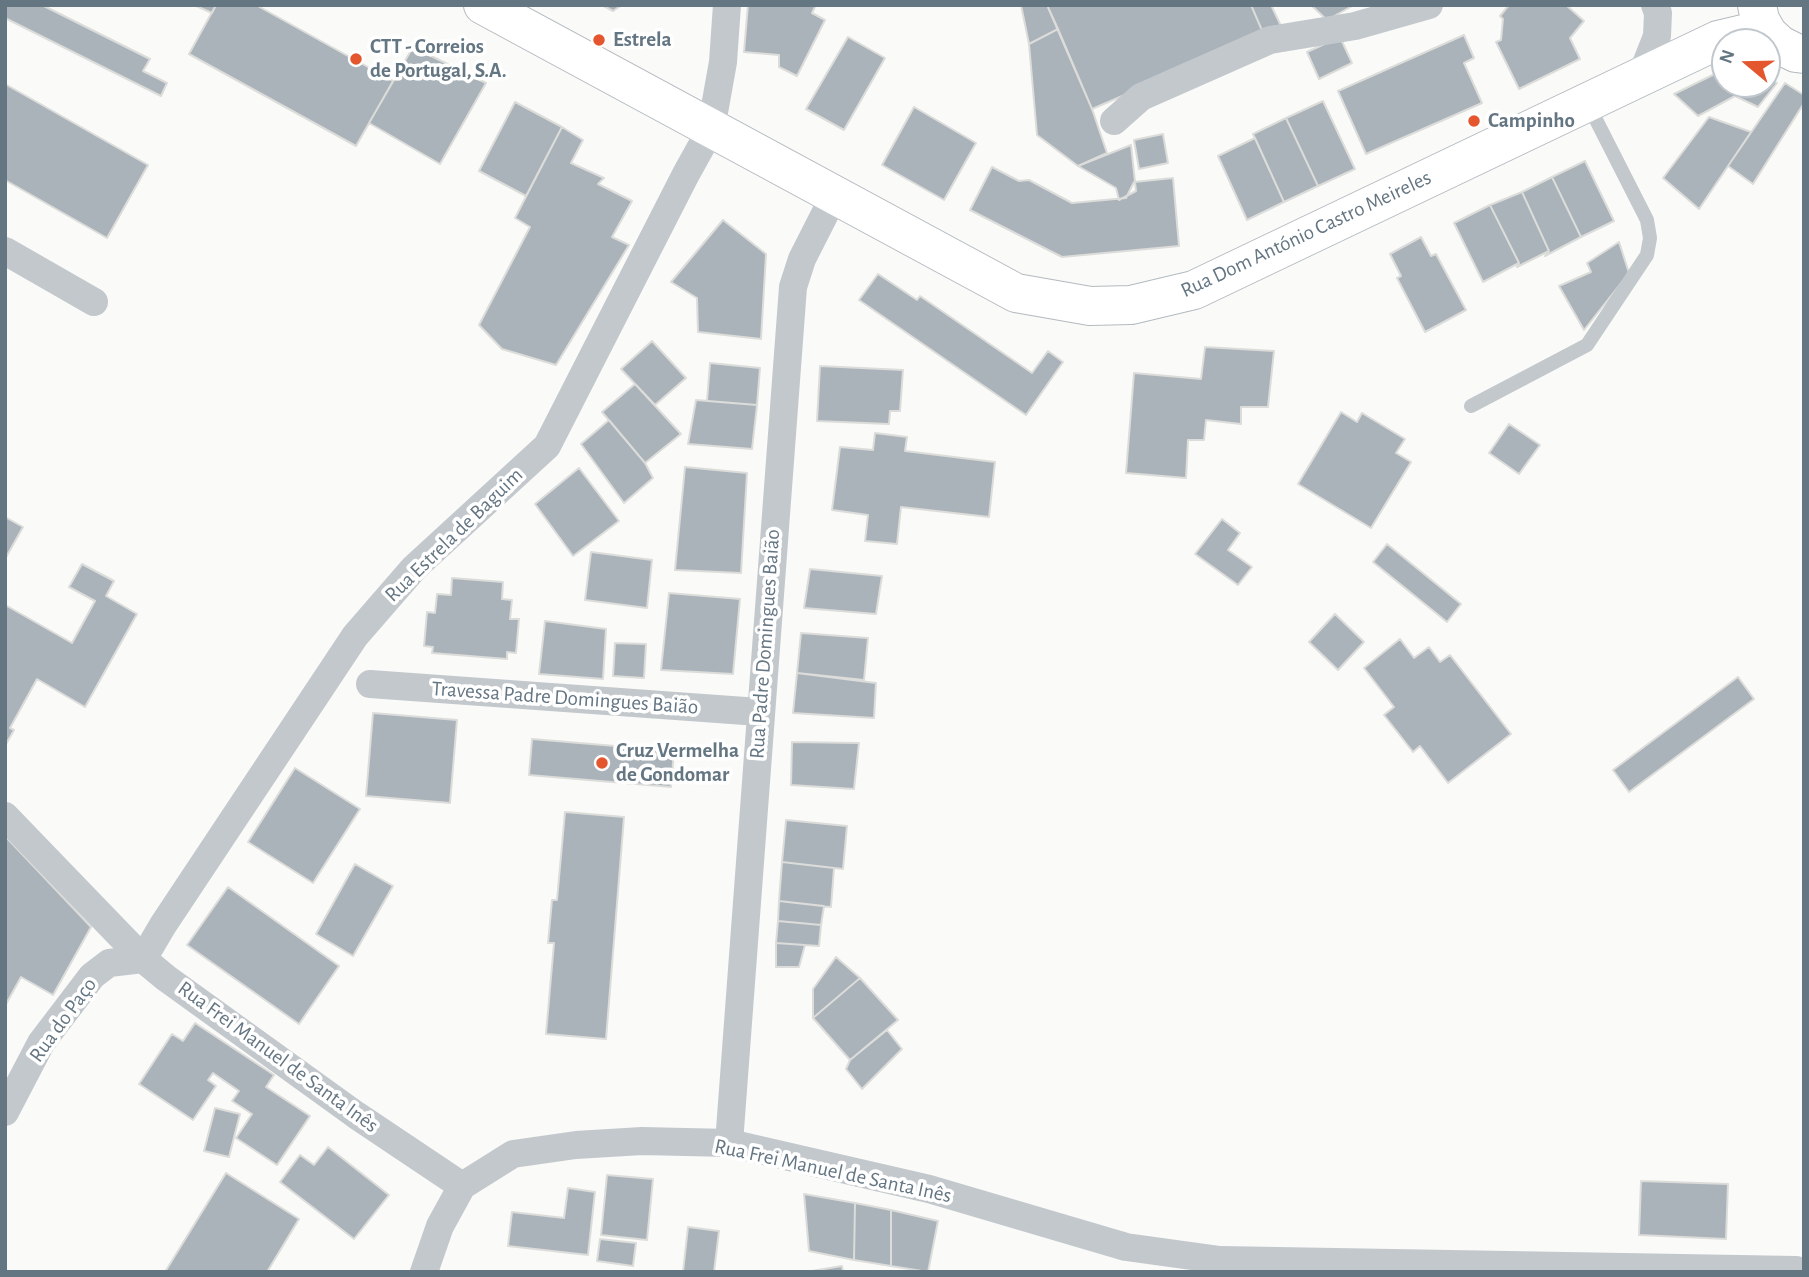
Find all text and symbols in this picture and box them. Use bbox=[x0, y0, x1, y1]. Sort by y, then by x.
place label: Estrela bbox=[613, 27, 672, 53]
north arrow bbox=[1711, 28, 1781, 98]
marker: Estrela bbox=[591, 32, 607, 48]
place label: CTT - Correios de Portugal, S.A. bbox=[370, 34, 507, 84]
text: N bbox=[1716, 47, 1739, 66]
marker: CTT - Correios de Portugal, S.A. bbox=[348, 51, 364, 67]
place label: Campinho bbox=[1488, 108, 1575, 134]
marker: Campinho bbox=[1466, 113, 1482, 129]
street label: Rua Dom António Castro Meireles bbox=[1177, 165, 1435, 303]
street label: Rua Estrela de Baguim bbox=[380, 463, 528, 607]
street label: Rua Padre Domingues Baião bbox=[744, 528, 786, 760]
street label: Travessa Padre Domingues Baião bbox=[431, 676, 699, 720]
place label: Cruz Vermelha de Gondomar bbox=[616, 738, 739, 788]
marker: Cruz Vermelha de Gondomar bbox=[594, 755, 610, 771]
street label: Rua do Paço bbox=[24, 973, 102, 1067]
street label: Rua Frei Manuel de Santa Inês bbox=[173, 976, 383, 1138]
street label: Rua Frei Manuel de Santa Inês bbox=[712, 1134, 954, 1208]

